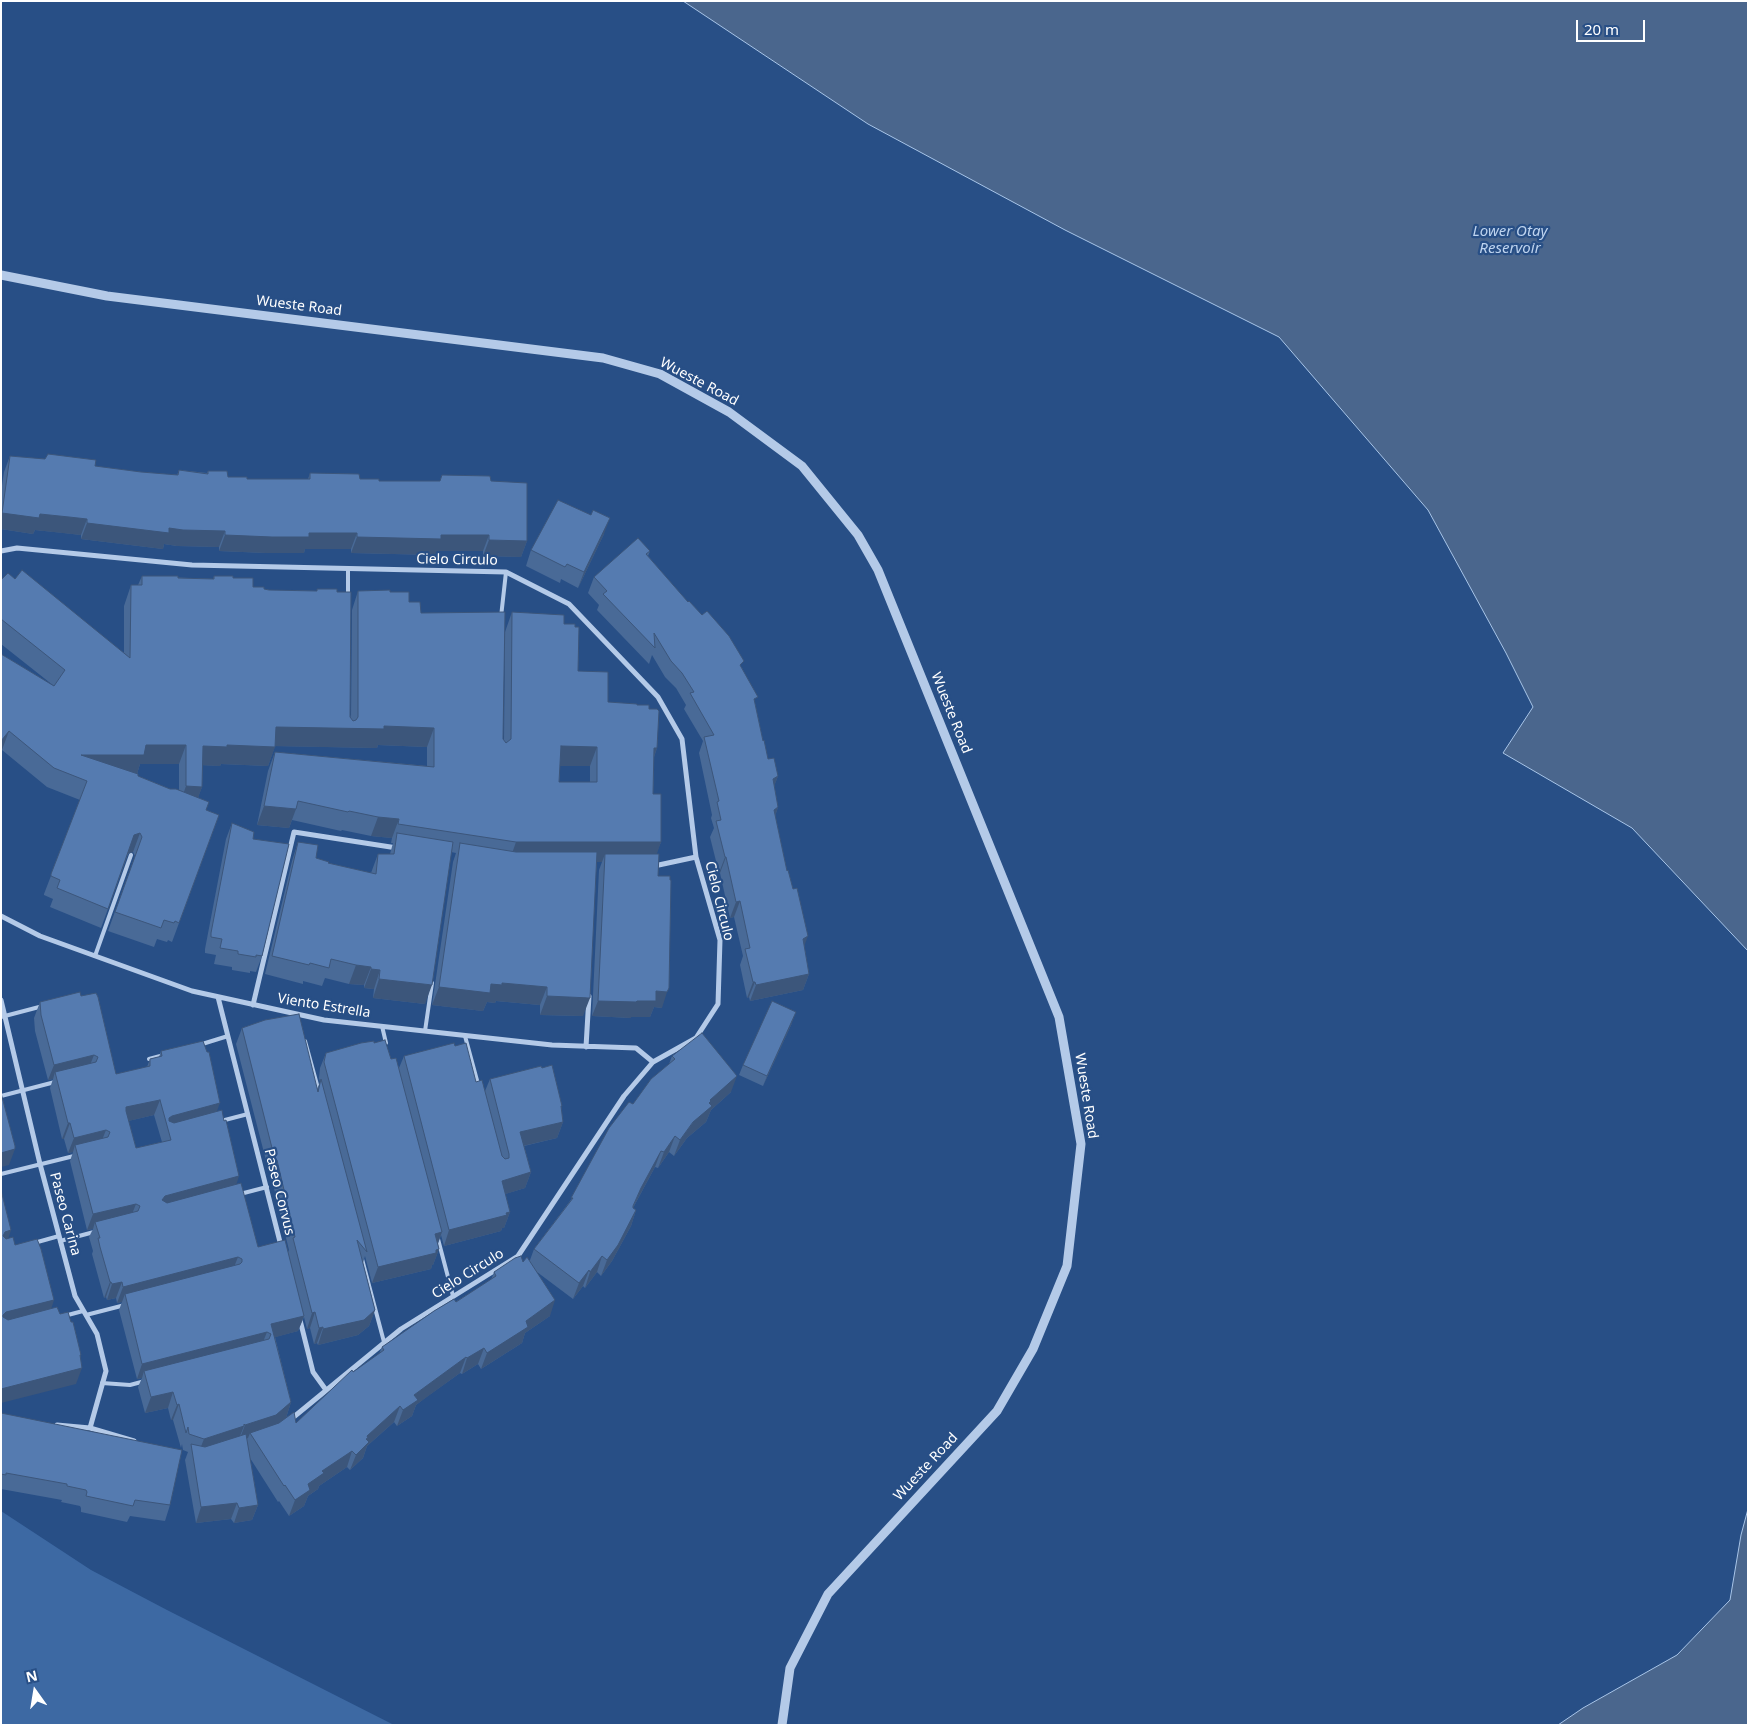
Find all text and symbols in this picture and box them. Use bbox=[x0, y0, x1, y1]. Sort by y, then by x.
scale bar bbox=[1579, 10, 1648, 42]
text: 20 m bbox=[1584, 19, 1619, 39]
water label: Lower Otay Reservoir bbox=[1473, 223, 1547, 258]
street label: Wueste Road bbox=[255, 292, 343, 320]
street label: Wueste Road bbox=[657, 354, 741, 410]
street label: Cielo Circulo bbox=[416, 551, 498, 569]
street label: Wueste Road bbox=[927, 670, 975, 756]
street label: Cielo Circulo bbox=[701, 859, 737, 943]
street label: Viento Estrella bbox=[276, 990, 372, 1022]
street label: Wueste Road bbox=[1071, 1052, 1101, 1140]
street label: Paseo Corvus bbox=[260, 1147, 298, 1237]
street label: Paseo Carina bbox=[46, 1170, 84, 1258]
street label: Cielo Circulo bbox=[429, 1245, 507, 1303]
street label: Wueste Road bbox=[890, 1430, 962, 1504]
text: N bbox=[24, 1665, 39, 1686]
north arrow bbox=[10, 1666, 60, 1716]

